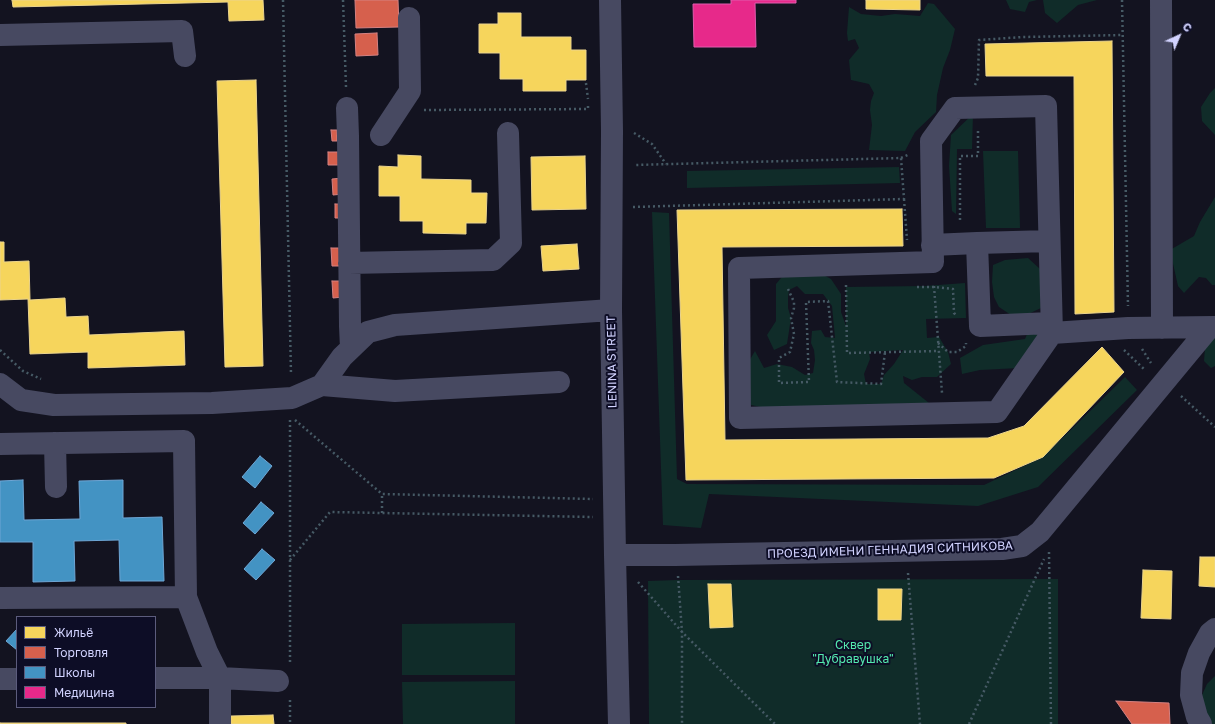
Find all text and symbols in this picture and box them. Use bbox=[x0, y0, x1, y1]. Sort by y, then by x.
north arrow bbox=[1159, 16, 1199, 56]
text: С bbox=[1180, 20, 1195, 34]
street label: LENINA STREET bbox=[604, 316, 620, 408]
street label: ПРОЕЗД ИМЕНИ ГЕННАДИЯ СИТНИКОВА bbox=[767, 539, 1013, 561]
legend bbox=[16, 616, 156, 708]
text: Жильё bbox=[54, 625, 93, 640]
park label: Сквер "Дубравушка" bbox=[812, 638, 894, 666]
text: Торговля bbox=[54, 645, 108, 660]
text: Школы bbox=[54, 665, 95, 680]
text: Медицина bbox=[54, 685, 115, 700]

